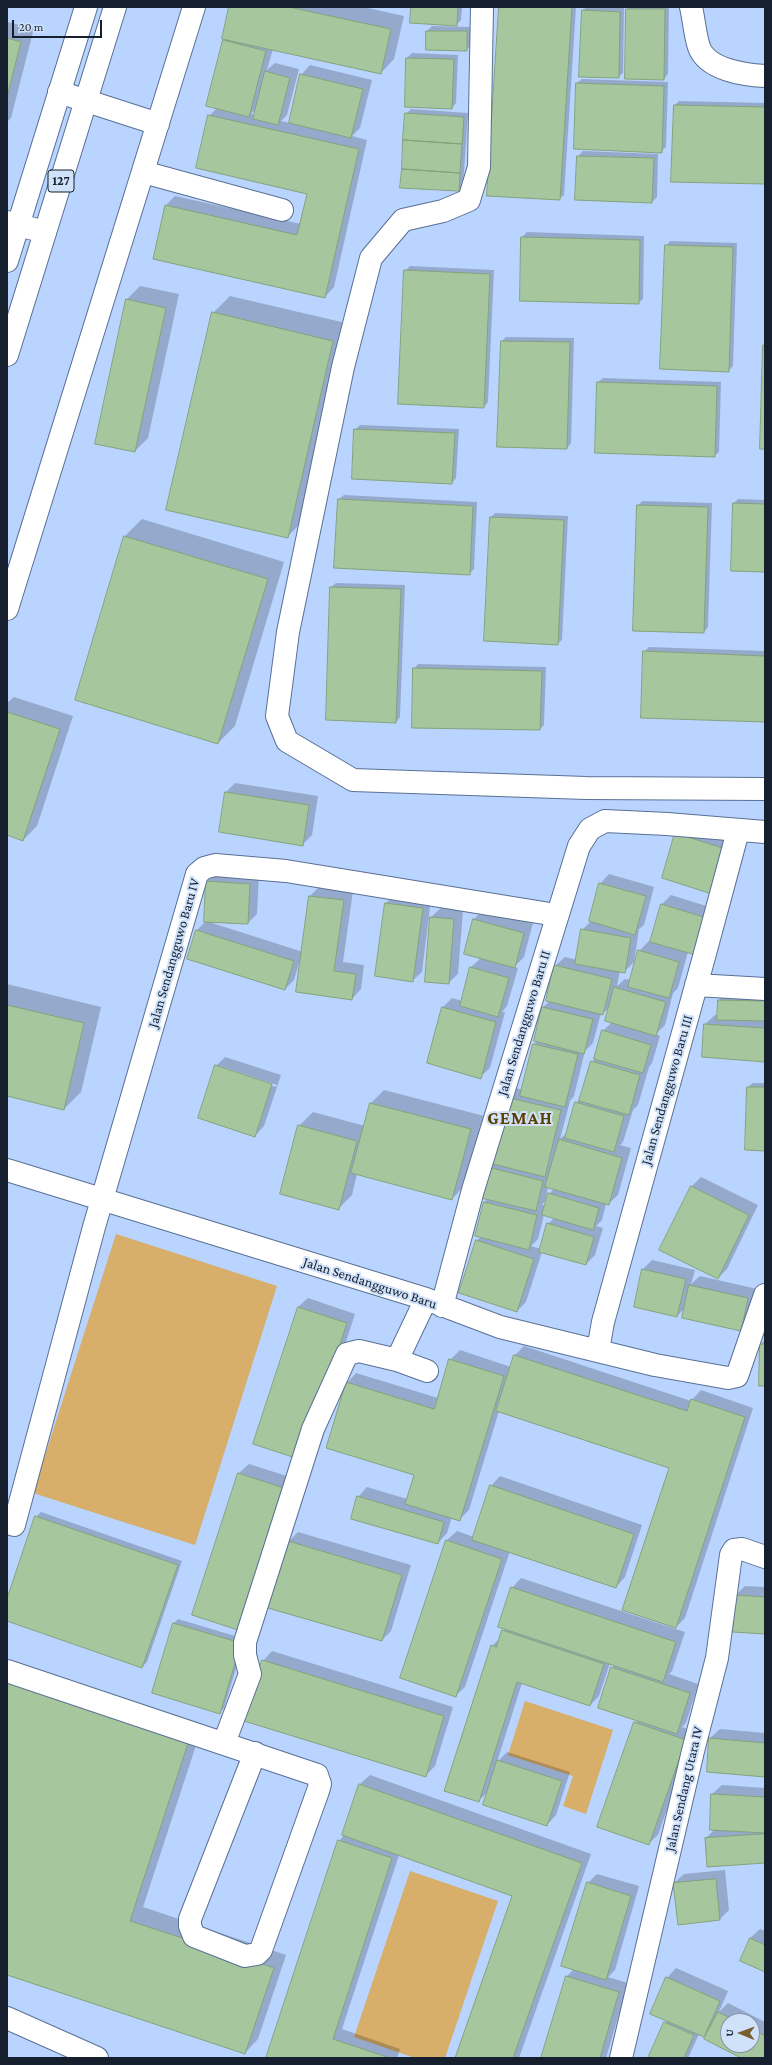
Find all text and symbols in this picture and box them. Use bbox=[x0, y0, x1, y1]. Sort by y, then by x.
scale bar bbox=[14, 12, 104, 38]
text: 20 m bbox=[19, 20, 43, 34]
road number: 127 bbox=[48, 170, 74, 192]
street label: Jalan Sendangguwo Baru IV bbox=[145, 876, 203, 1030]
street label: Jalan Sendangguwo Baru II bbox=[494, 948, 554, 1098]
street label: Jalan Sendangguwo Baru III bbox=[638, 1013, 696, 1167]
district label: GEMAH bbox=[487, 1107, 553, 1129]
street label: Jalan Sendangguwo Baru bbox=[301, 1253, 439, 1313]
street label: Jalan Sendang Utara IV bbox=[661, 1725, 707, 1853]
north arrow bbox=[720, 2013, 760, 2053]
text: U bbox=[723, 2029, 735, 2037]

